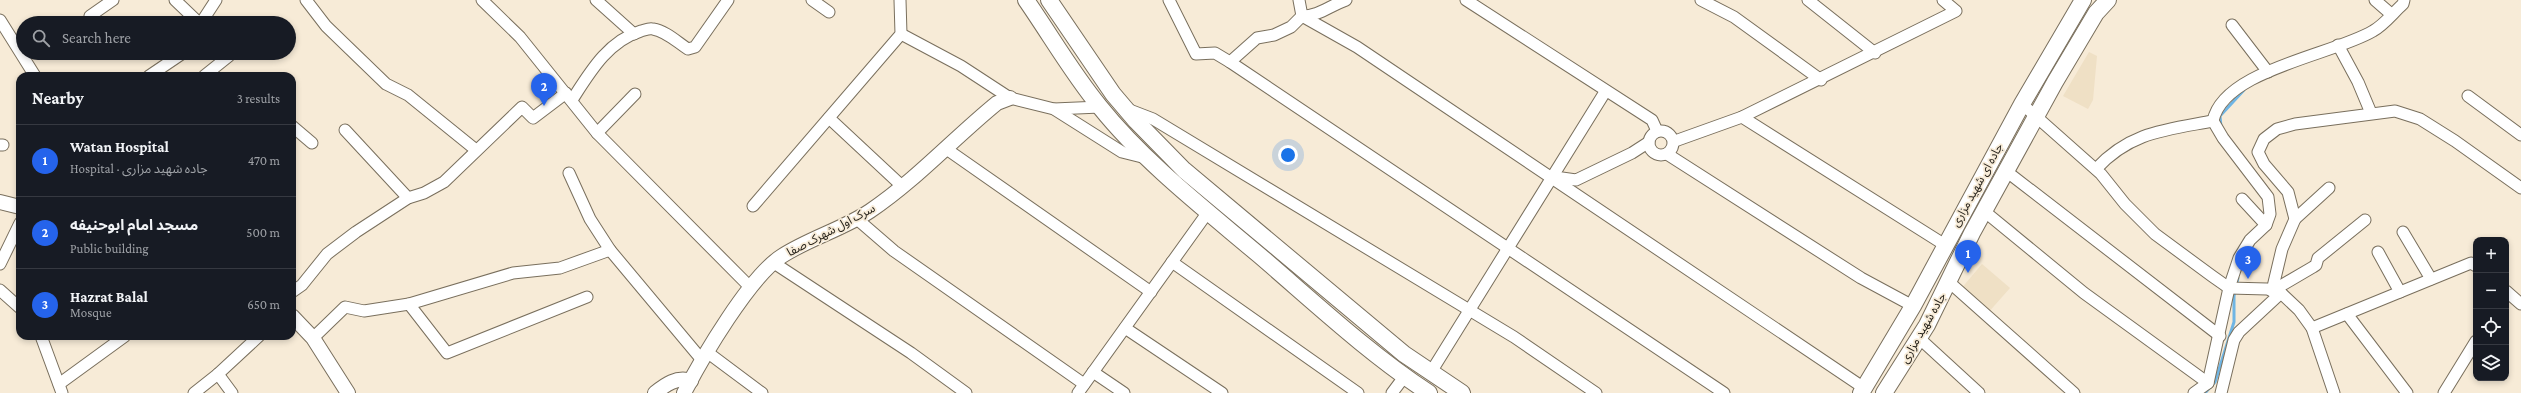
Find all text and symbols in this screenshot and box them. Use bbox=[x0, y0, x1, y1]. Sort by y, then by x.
search box bbox=[16, 16, 296, 60]
icon: search bbox=[30, 27, 52, 49]
text: Search here bbox=[62, 30, 131, 46]
pin: 2 bbox=[531, 73, 557, 106]
text: Nearby bbox=[32, 89, 84, 108]
text: 3 results bbox=[237, 91, 280, 106]
text: Watan Hospital bbox=[70, 139, 169, 155]
street label: جاده ای شهید مزاری bbox=[1948, 141, 2006, 229]
your location bbox=[1278, 145, 1298, 165]
text: 1 bbox=[43, 153, 47, 168]
text: 470 m bbox=[248, 153, 280, 168]
text: Hospital · جاده شهید مزاری bbox=[70, 161, 208, 176]
street label: سرک اول شهرک صفا bbox=[784, 201, 878, 259]
text: مسجد امام ابوحنیفه bbox=[70, 217, 198, 233]
text: 2 bbox=[42, 225, 48, 240]
text: 500 m bbox=[246, 225, 280, 240]
map controls bbox=[2473, 237, 2509, 381]
button: + bbox=[2473, 237, 2509, 273]
pin: 1 bbox=[1955, 240, 1981, 273]
text: Public building bbox=[70, 241, 149, 256]
pin: 3 bbox=[2235, 246, 2261, 279]
button: − bbox=[2473, 273, 2509, 309]
text: Hazrat Balal bbox=[70, 289, 148, 305]
street label: جاده شهید مزاری bbox=[1897, 290, 1949, 366]
text: 3 bbox=[42, 297, 48, 312]
text: 650 m bbox=[247, 297, 280, 312]
text: Mosque bbox=[70, 305, 112, 320]
button: locate bbox=[2473, 309, 2509, 345]
button: layers bbox=[2473, 345, 2509, 381]

